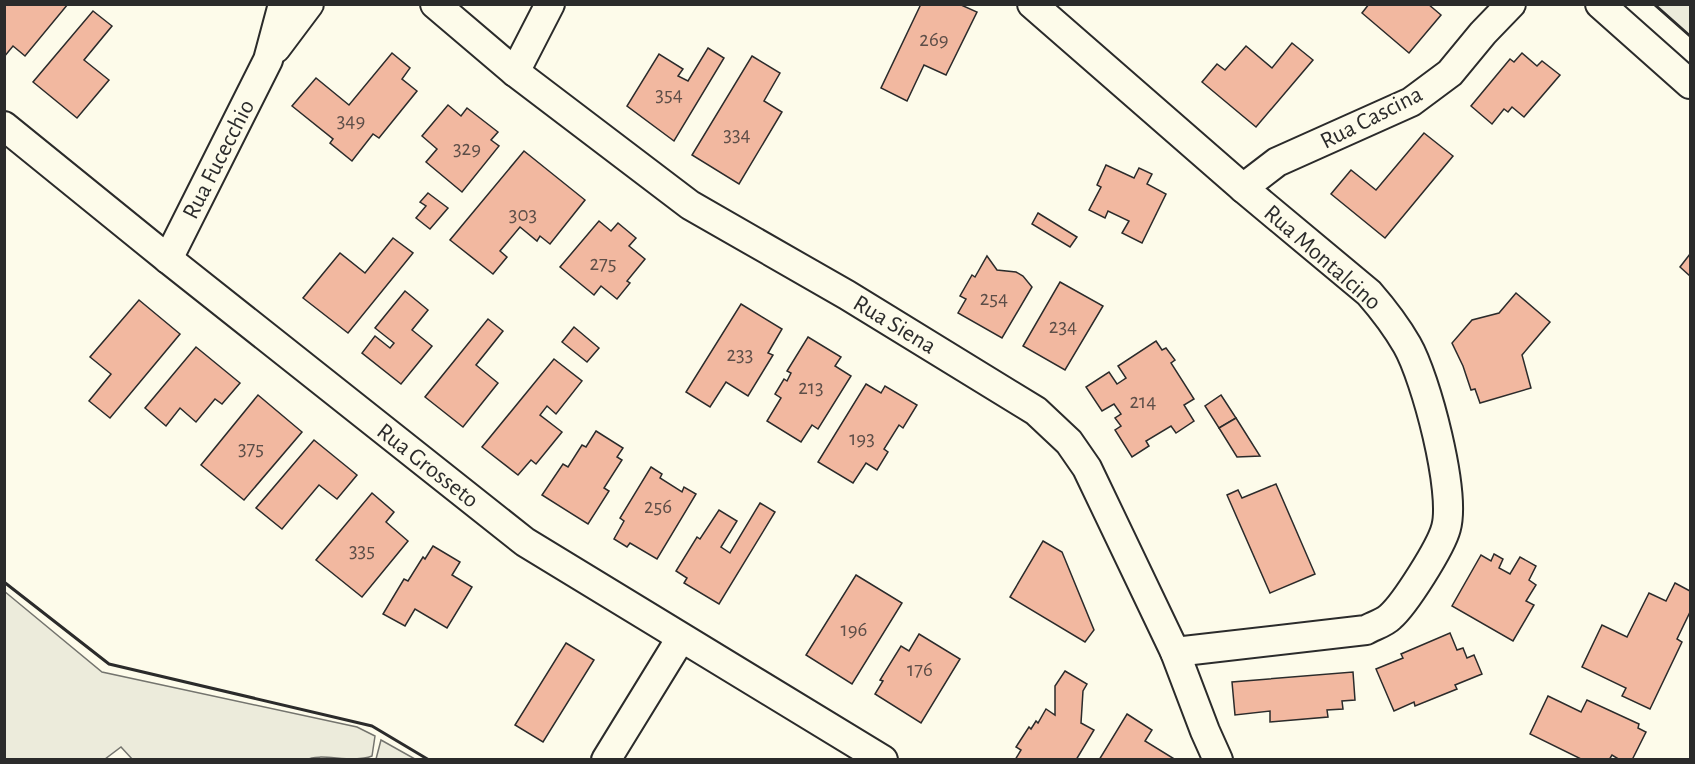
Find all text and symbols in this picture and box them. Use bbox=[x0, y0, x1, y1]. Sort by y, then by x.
house number: 269 bbox=[919, 29, 949, 50]
street label: Rua Cascina bbox=[1317, 82, 1426, 154]
house number: 354 bbox=[655, 84, 683, 105]
street label: Rua Fucecchio bbox=[179, 96, 259, 223]
house number: 349 bbox=[337, 110, 365, 131]
house number: 334 bbox=[723, 124, 751, 145]
house number: 329 bbox=[453, 138, 481, 159]
street label: Rua Montalcino bbox=[1259, 201, 1385, 315]
house number: 303 bbox=[509, 204, 537, 225]
house number: 275 bbox=[589, 253, 617, 274]
house number: 254 bbox=[980, 288, 1008, 309]
street label: Rua Siena bbox=[849, 291, 940, 359]
house number: 234 bbox=[1049, 316, 1077, 337]
house number: 233 bbox=[727, 344, 753, 365]
house number: 213 bbox=[798, 377, 824, 398]
house number: 214 bbox=[1130, 391, 1156, 412]
street label: Rua Grosseto bbox=[372, 419, 483, 513]
house number: 193 bbox=[849, 428, 875, 449]
house number: 375 bbox=[238, 438, 264, 459]
house number: 256 bbox=[644, 496, 672, 517]
house number: 335 bbox=[349, 540, 375, 561]
house number: 196 bbox=[841, 619, 867, 640]
house number: 176 bbox=[907, 659, 933, 680]

